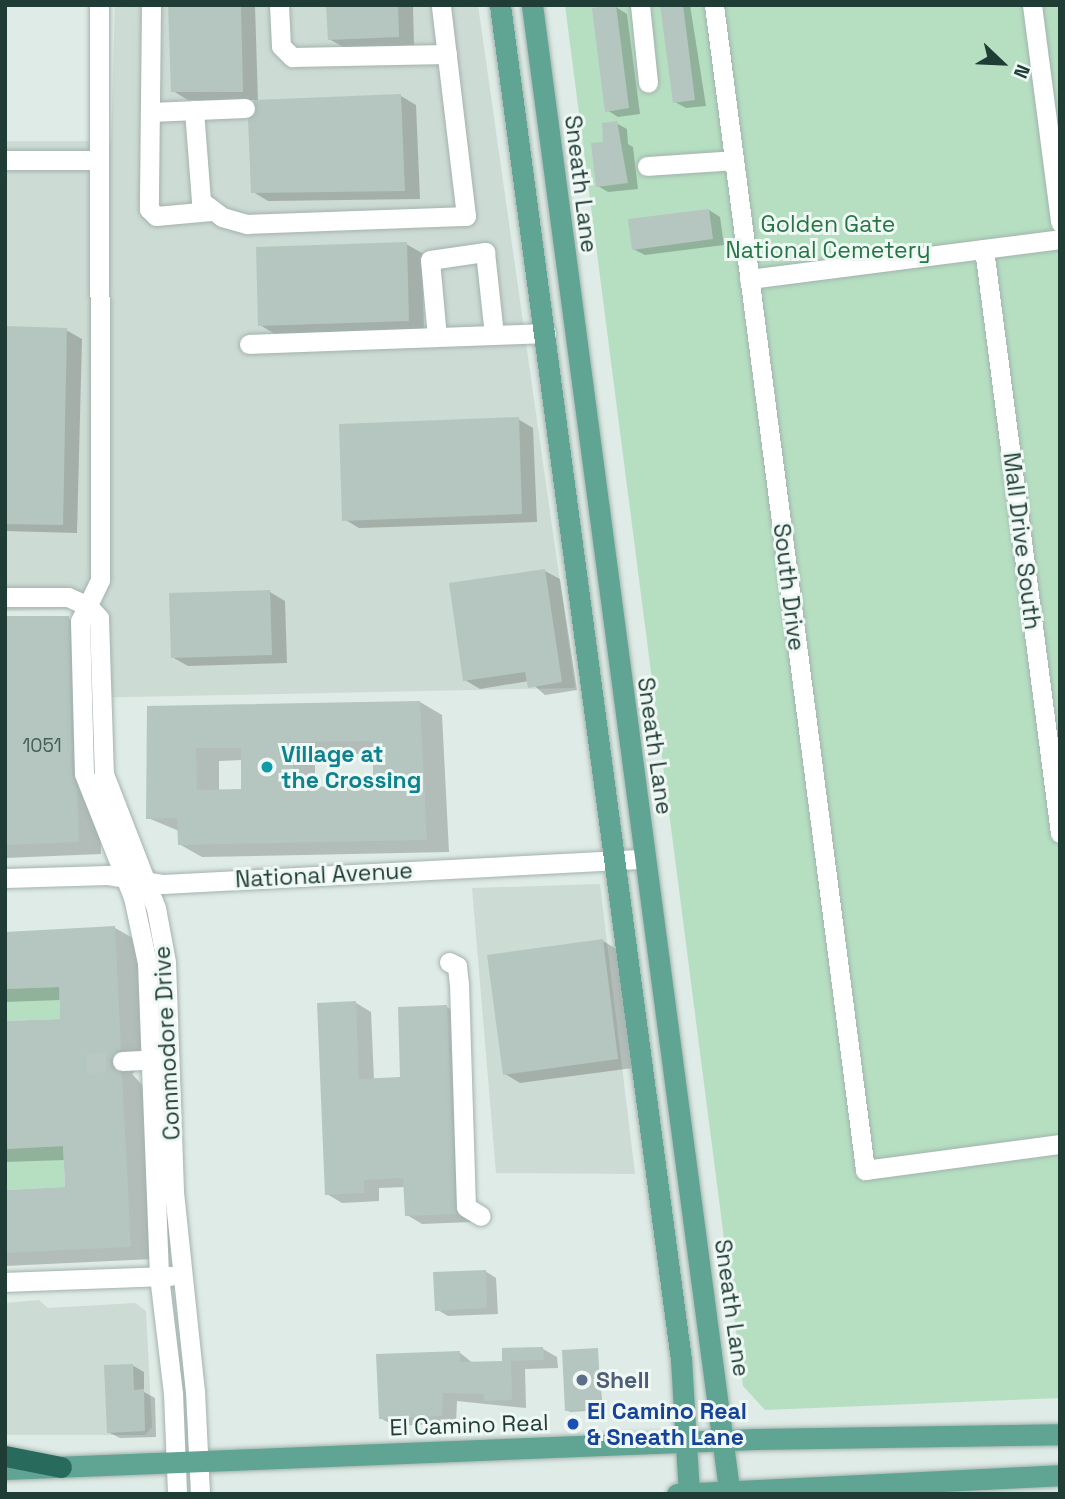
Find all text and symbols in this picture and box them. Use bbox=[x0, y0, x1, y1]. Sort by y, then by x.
north arrow bbox=[967, 28, 1037, 98]
text: N bbox=[1008, 61, 1036, 82]
street label: Sneath Lane bbox=[559, 114, 603, 254]
park label: Golden Gate National Cemetery bbox=[726, 210, 930, 264]
street label: Mall Drive South bbox=[997, 451, 1047, 631]
street label: South Drive bbox=[767, 522, 811, 652]
street label: Sneath Lane bbox=[632, 676, 678, 816]
house number: 1051 bbox=[22, 735, 62, 757]
place label: Village at the Crossing bbox=[281, 740, 421, 794]
marker: Village at the Crossing bbox=[259, 759, 275, 775]
street label: National Avenue bbox=[234, 857, 414, 893]
street label: Commodore Drive bbox=[148, 945, 186, 1141]
street label: Sneath Lane bbox=[709, 1238, 755, 1378]
place label: Shell bbox=[596, 1366, 650, 1394]
marker: Shell bbox=[574, 1372, 590, 1388]
place label: El Camino Real & Sneath Lane bbox=[587, 1397, 747, 1451]
street label: El Camino Real bbox=[389, 1408, 549, 1442]
marker: El Camino Real & Sneath Lane bbox=[565, 1416, 581, 1432]

